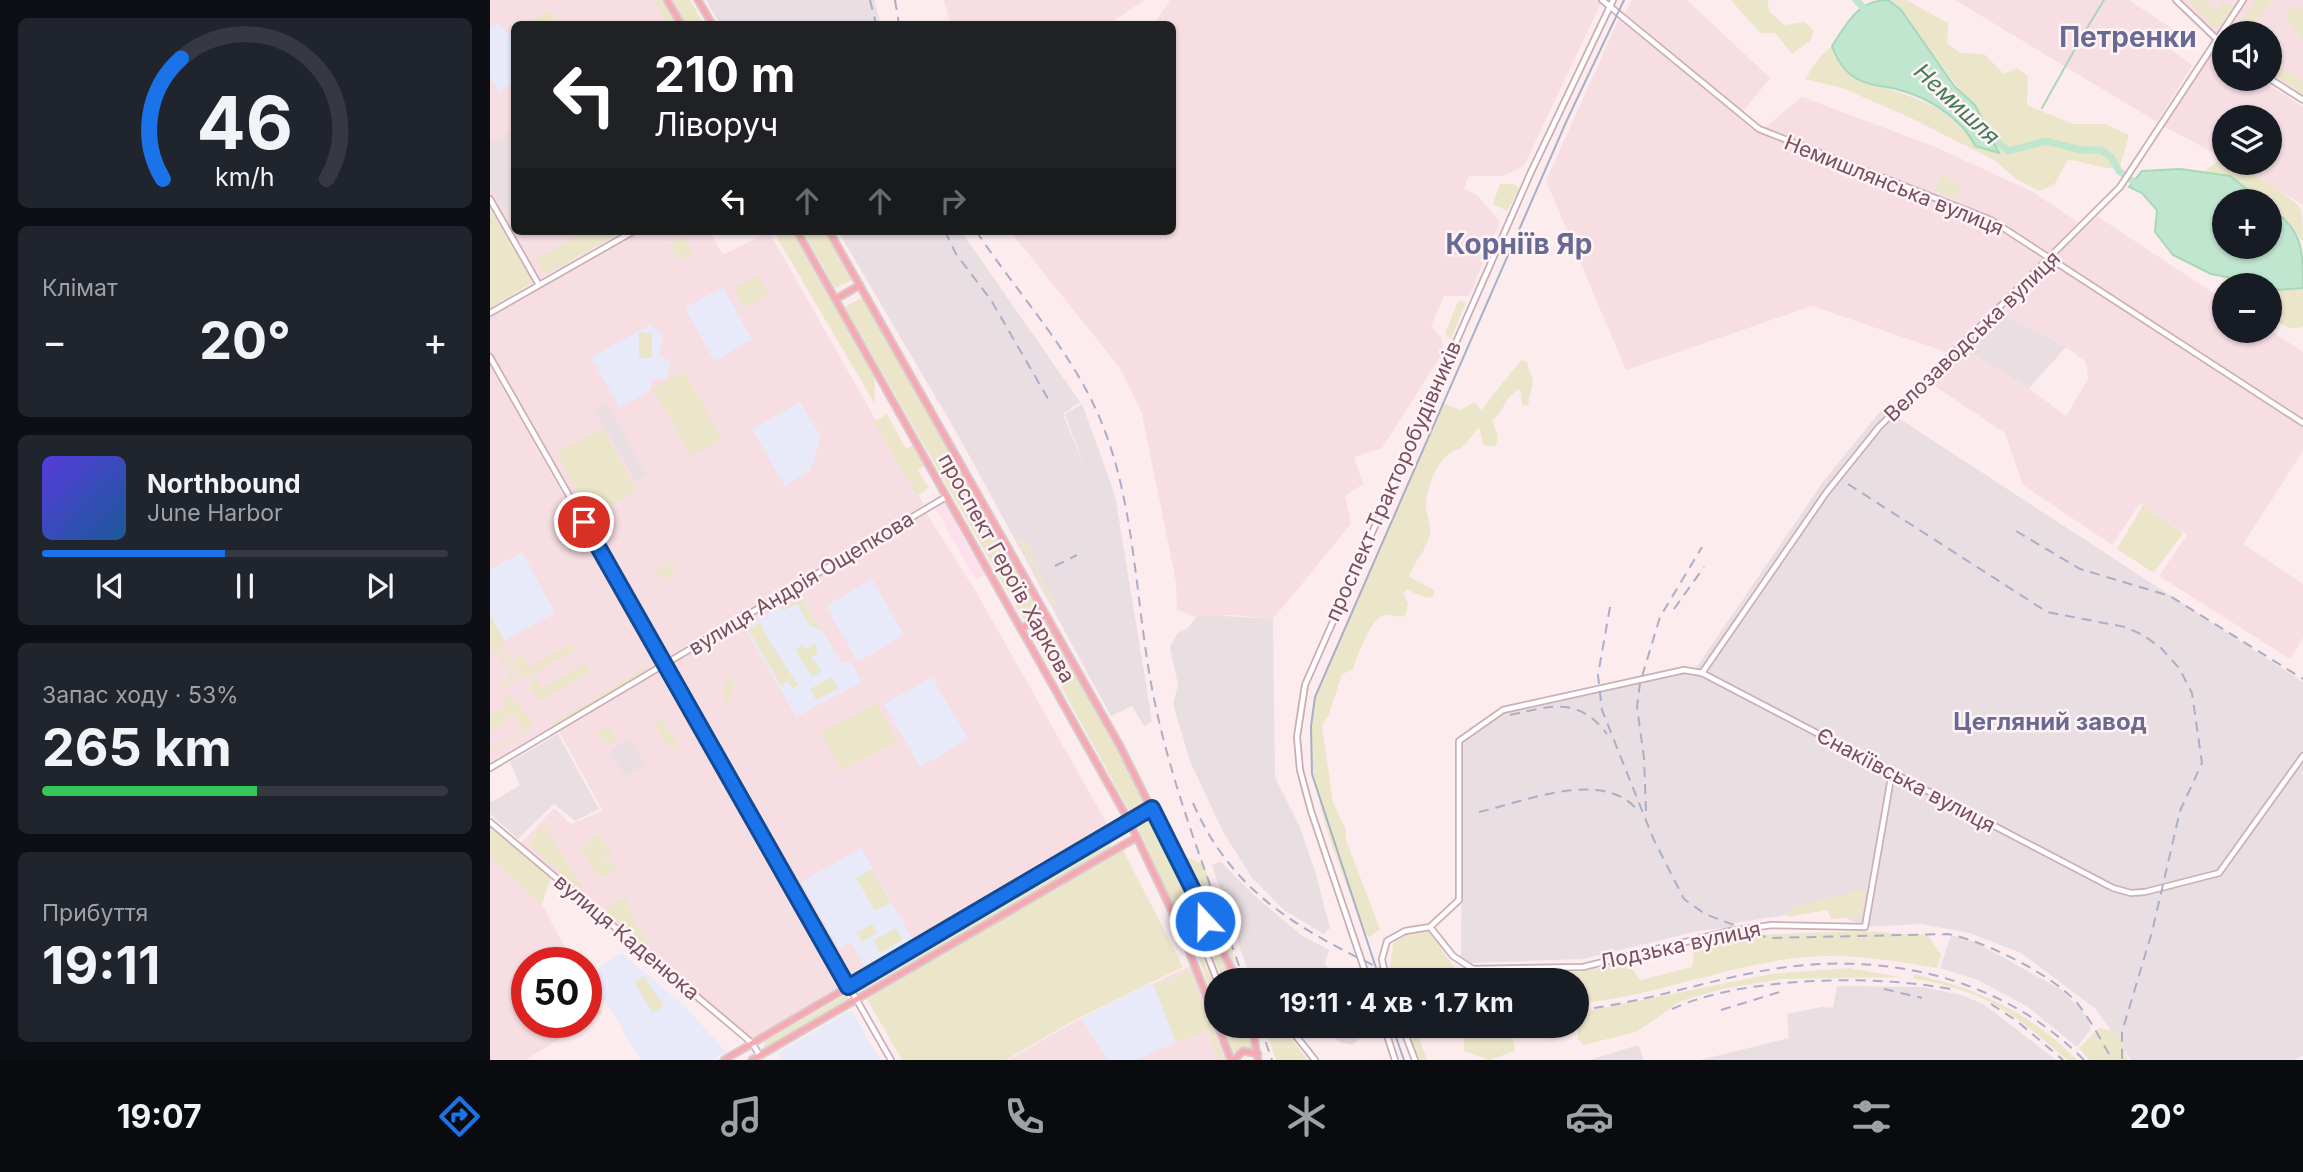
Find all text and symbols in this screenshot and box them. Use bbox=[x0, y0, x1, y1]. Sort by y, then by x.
district label: Петренки bbox=[2059, 20, 2197, 54]
map controls bbox=[2212, 21, 2282, 343]
button: sound bbox=[2212, 21, 2282, 91]
text: 210 m bbox=[654, 45, 795, 104]
icon: left bbox=[539, 49, 630, 140]
water label: Немишля bbox=[1909, 57, 2005, 151]
text: 46 bbox=[197, 79, 293, 168]
text: Ліворуч bbox=[654, 105, 778, 144]
button: layers bbox=[2212, 105, 2282, 175]
street label: Немишлянська вулиця bbox=[1781, 130, 2007, 240]
text: km/h bbox=[215, 162, 275, 192]
icon: left bbox=[715, 182, 753, 220]
icon: ahead bbox=[788, 182, 826, 220]
icon: ahead bbox=[861, 182, 899, 220]
icon: right bbox=[934, 182, 972, 220]
button: + bbox=[2212, 189, 2282, 259]
district label: Корніїв Яр bbox=[1446, 227, 1592, 261]
street label: Велозаводська вулиця bbox=[1879, 245, 2065, 427]
button: − bbox=[2212, 273, 2282, 343]
text: Клімат bbox=[42, 274, 118, 302]
text: 20° bbox=[199, 309, 291, 372]
text: − bbox=[42, 318, 67, 364]
text: + bbox=[423, 318, 448, 364]
street label: проспект Тракторобудівників bbox=[1320, 337, 1466, 625]
street label: проспект Героїв Харкова bbox=[933, 449, 1081, 687]
text: Northbound bbox=[147, 468, 301, 499]
pin bbox=[554, 492, 614, 552]
text: June Harbor bbox=[147, 499, 283, 527]
icon: arrive bbox=[565, 503, 603, 541]
street label: вулиця Андрія Ощепкова bbox=[684, 506, 918, 660]
icon: previous bbox=[91, 567, 129, 605]
icon: pause bbox=[226, 567, 264, 605]
icon: next bbox=[361, 567, 399, 605]
text: Запас ходу · 53% bbox=[42, 681, 239, 709]
district label: Цегляний завод bbox=[1953, 707, 2147, 736]
text: 265 km bbox=[42, 716, 232, 779]
street label: Єнакіївська вулиця bbox=[1812, 722, 2000, 838]
street label: вулиця Каденюка bbox=[549, 869, 705, 1005]
position arrow bbox=[1168, 884, 1242, 958]
text: Прибуття bbox=[42, 899, 148, 927]
street label: Лодзька вулиця bbox=[1597, 916, 1763, 974]
text: 19:11 bbox=[42, 934, 160, 997]
speed limit sign: 50 bbox=[511, 947, 602, 1038]
text: 19:11 · 4 хв · 1.7 km bbox=[1279, 987, 1514, 1018]
icon: directions bbox=[435, 1092, 484, 1141]
icon: music bbox=[717, 1092, 766, 1141]
icon: phone bbox=[1000, 1092, 1049, 1141]
icon: climate bbox=[1282, 1092, 1331, 1141]
icon: car bbox=[1565, 1092, 1614, 1141]
icon: filters bbox=[1847, 1092, 1896, 1141]
text: 19:07 bbox=[117, 1097, 202, 1136]
text: 20° bbox=[2130, 1097, 2186, 1136]

